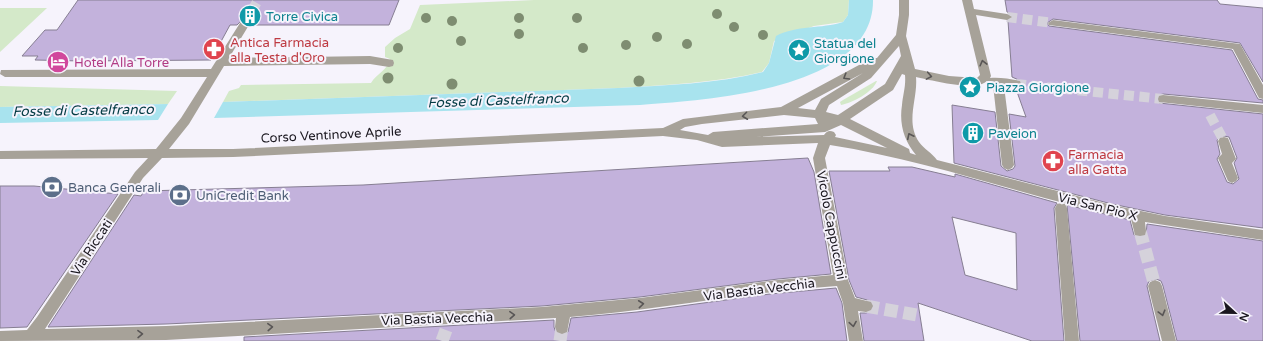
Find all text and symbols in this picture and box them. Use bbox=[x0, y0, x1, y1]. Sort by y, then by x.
building icon: Torre Civica bbox=[237, 3, 263, 29]
place label: Torre Civica bbox=[266, 9, 338, 25]
place label: Antica Farmacia alla Testa d'Oro bbox=[230, 35, 329, 66]
pharmacy icon: Antica Farmacia alla Testa d'Oro bbox=[201, 36, 227, 62]
place label: Statua del Giorgione bbox=[814, 36, 876, 67]
place icon: Statua del Giorgione bbox=[786, 37, 812, 63]
hotel icon: Hotel Alla Torre bbox=[45, 49, 71, 75]
place label: Hotel Alla Torre bbox=[74, 55, 169, 71]
one-way arrow bbox=[979, 60, 988, 67]
one-way arrow bbox=[926, 71, 932, 79]
one-way arrow bbox=[843, 72, 850, 79]
place icon: Piazza Giorgione bbox=[957, 74, 983, 100]
place label: Piazza Giorgione bbox=[986, 80, 1089, 96]
water label: Fosse di Castelfranco bbox=[427, 89, 570, 111]
water label: Fosse di Castelfranco bbox=[12, 101, 155, 120]
one-way arrow bbox=[742, 111, 748, 120]
building icon: Paveion bbox=[960, 120, 986, 146]
street label: Corso Ventinove Aprile bbox=[260, 123, 402, 147]
place label: Paveion bbox=[988, 126, 1037, 142]
one-way arrow bbox=[907, 133, 915, 140]
place label: Farmacia alla Gatta bbox=[1068, 147, 1127, 178]
pharmacy icon: Farmacia alla Gatta bbox=[1040, 148, 1066, 174]
street label: Vicolo Cappuccini bbox=[813, 170, 849, 281]
bank icon: Banca Generali bbox=[39, 174, 65, 200]
place label: Banca Generali bbox=[68, 180, 161, 196]
bank icon: UniCredit Bank bbox=[167, 182, 193, 208]
place label: UniCredit Bank bbox=[196, 188, 289, 204]
street label: Via San Pio X bbox=[1056, 189, 1139, 225]
street label: Via Riccati bbox=[68, 216, 116, 279]
street label: Via Bastia Vecchia bbox=[702, 275, 816, 305]
north arrow bbox=[1215, 293, 1255, 333]
one-way arrow bbox=[638, 299, 644, 308]
street label: Via Bastia Vecchia bbox=[381, 309, 493, 329]
one-way arrow bbox=[1157, 310, 1166, 317]
text: N bbox=[1236, 310, 1251, 323]
one-way arrow bbox=[509, 311, 515, 319]
one-way arrow bbox=[848, 321, 857, 327]
one-way arrow bbox=[267, 322, 273, 331]
one-way arrow bbox=[137, 330, 143, 338]

